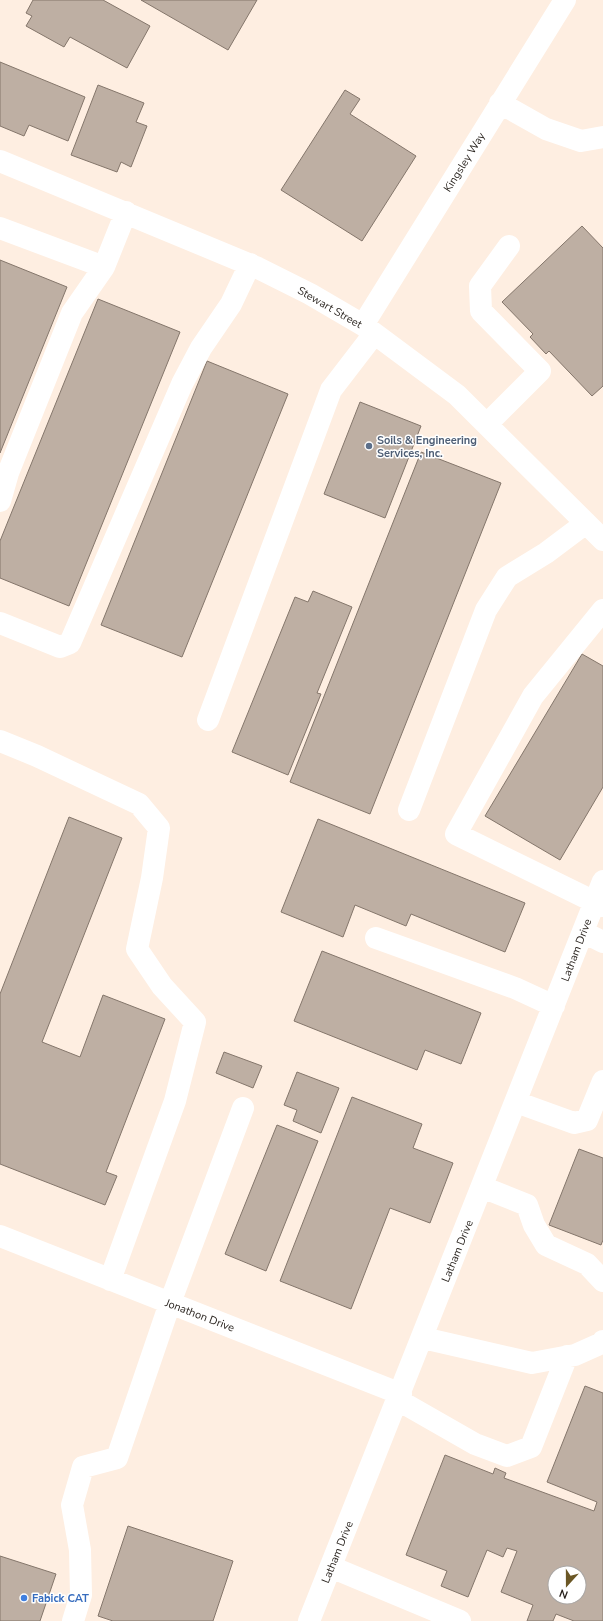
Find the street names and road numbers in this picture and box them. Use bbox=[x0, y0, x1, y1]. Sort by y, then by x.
street label: Kingsley Way bbox=[440, 129, 489, 195]
street label: Stewart Street bbox=[295, 283, 365, 332]
street label: Latham Drive bbox=[558, 917, 595, 984]
street label: Latham Drive bbox=[438, 1218, 477, 1285]
street label: Jonathon Drive bbox=[162, 1295, 237, 1336]
street label: Latham Drive bbox=[318, 1519, 357, 1586]

